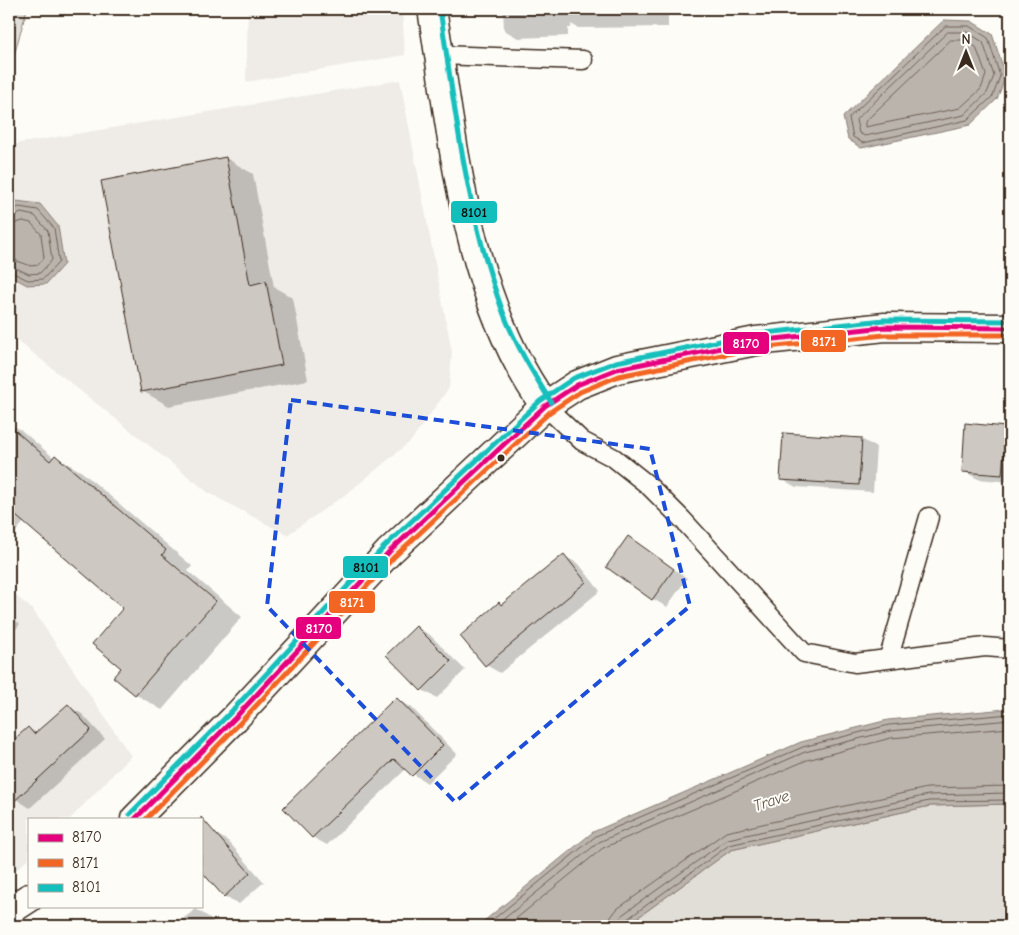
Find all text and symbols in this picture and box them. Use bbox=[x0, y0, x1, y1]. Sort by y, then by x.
north arrow bbox=[942, 28, 992, 78]
text: N bbox=[961, 31, 971, 48]
line badge: 8101 bbox=[450, 200, 498, 224]
text: 8101 bbox=[461, 204, 487, 221]
line badge: 8171 bbox=[800, 329, 847, 353]
line badge: 8170 bbox=[722, 331, 770, 355]
text: 8171 bbox=[812, 333, 836, 350]
text: 8170 bbox=[733, 335, 759, 352]
unlabelled marker bbox=[496, 453, 506, 463]
line badge: 8101 bbox=[342, 555, 389, 579]
text: 8101 bbox=[353, 559, 379, 576]
line badge: 8171 bbox=[328, 590, 376, 614]
text: 8171 bbox=[340, 594, 364, 611]
line badge: 8170 bbox=[295, 616, 342, 640]
text: 8170 bbox=[306, 620, 332, 637]
water label: Trave bbox=[751, 787, 792, 815]
legend bbox=[28, 818, 202, 908]
text: 8170 bbox=[72, 828, 102, 846]
text: 8171 bbox=[72, 854, 99, 872]
text: 8101 bbox=[72, 878, 101, 896]

